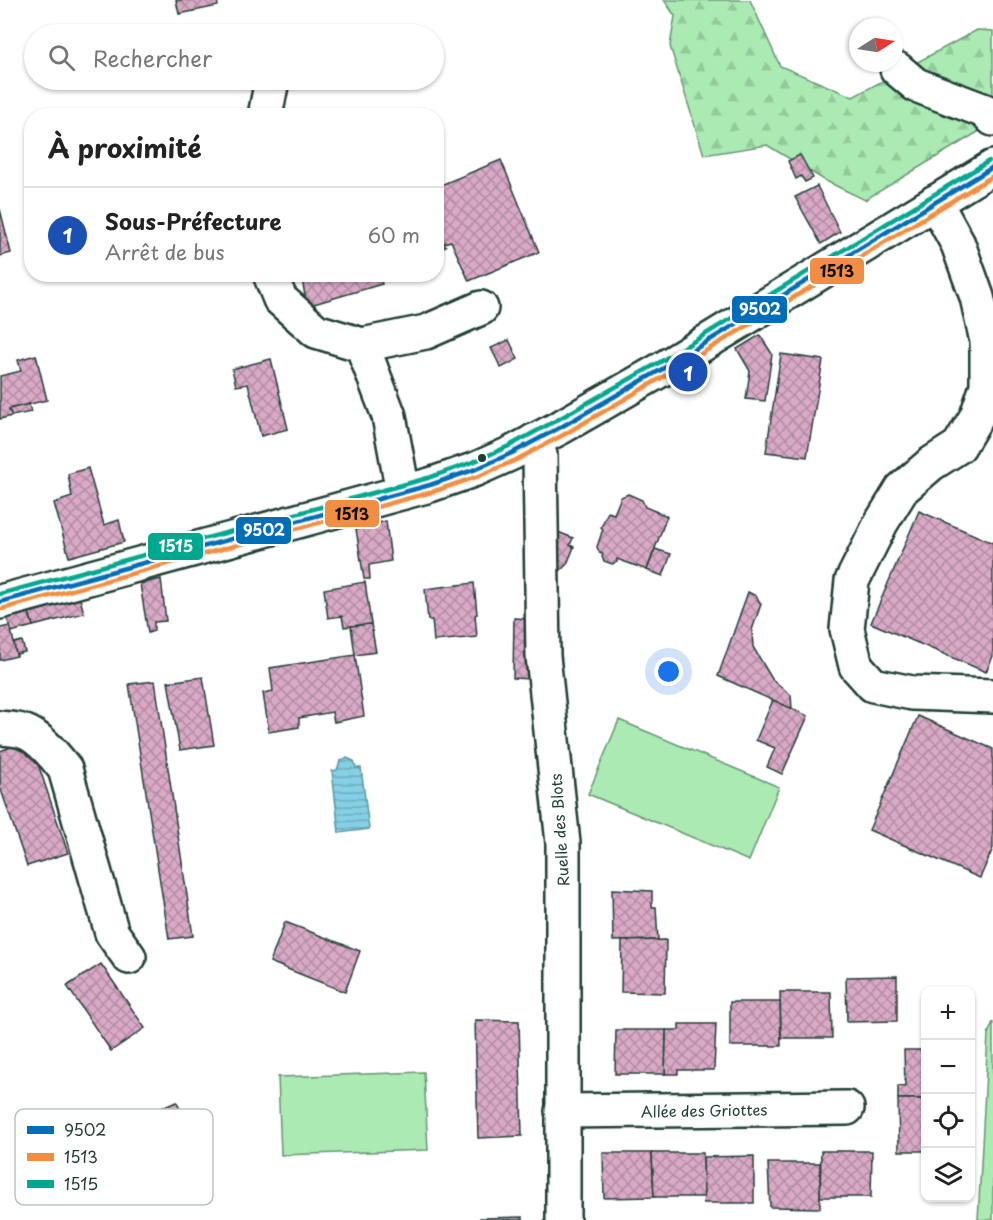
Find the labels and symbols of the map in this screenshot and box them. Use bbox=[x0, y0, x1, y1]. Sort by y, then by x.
north arrow bbox=[849, 18, 903, 72]
line badge: 1513 bbox=[809, 257, 865, 285]
text: 1513 bbox=[820, 258, 854, 282]
line badge: 9502 bbox=[731, 295, 788, 324]
text: 9502 bbox=[739, 296, 781, 320]
pin: 1 bbox=[668, 350, 708, 394]
unlabelled marker bbox=[476, 452, 488, 464]
line badge: 1513 bbox=[324, 499, 380, 528]
text: 1513 bbox=[335, 501, 369, 525]
line badge: 9502 bbox=[235, 516, 292, 545]
text: 9502 bbox=[243, 517, 285, 541]
line badge: 1515 bbox=[147, 532, 204, 561]
text: 1515 bbox=[159, 533, 193, 557]
your location bbox=[654, 657, 683, 686]
street label: Ruelle des Blots bbox=[544, 773, 574, 887]
street label: Allée des Griottes bbox=[641, 1097, 767, 1123]
legend bbox=[15, 1109, 213, 1205]
text: 9502 bbox=[64, 1117, 106, 1141]
text: 1513 bbox=[64, 1144, 98, 1168]
text: 1515 bbox=[64, 1171, 98, 1195]

